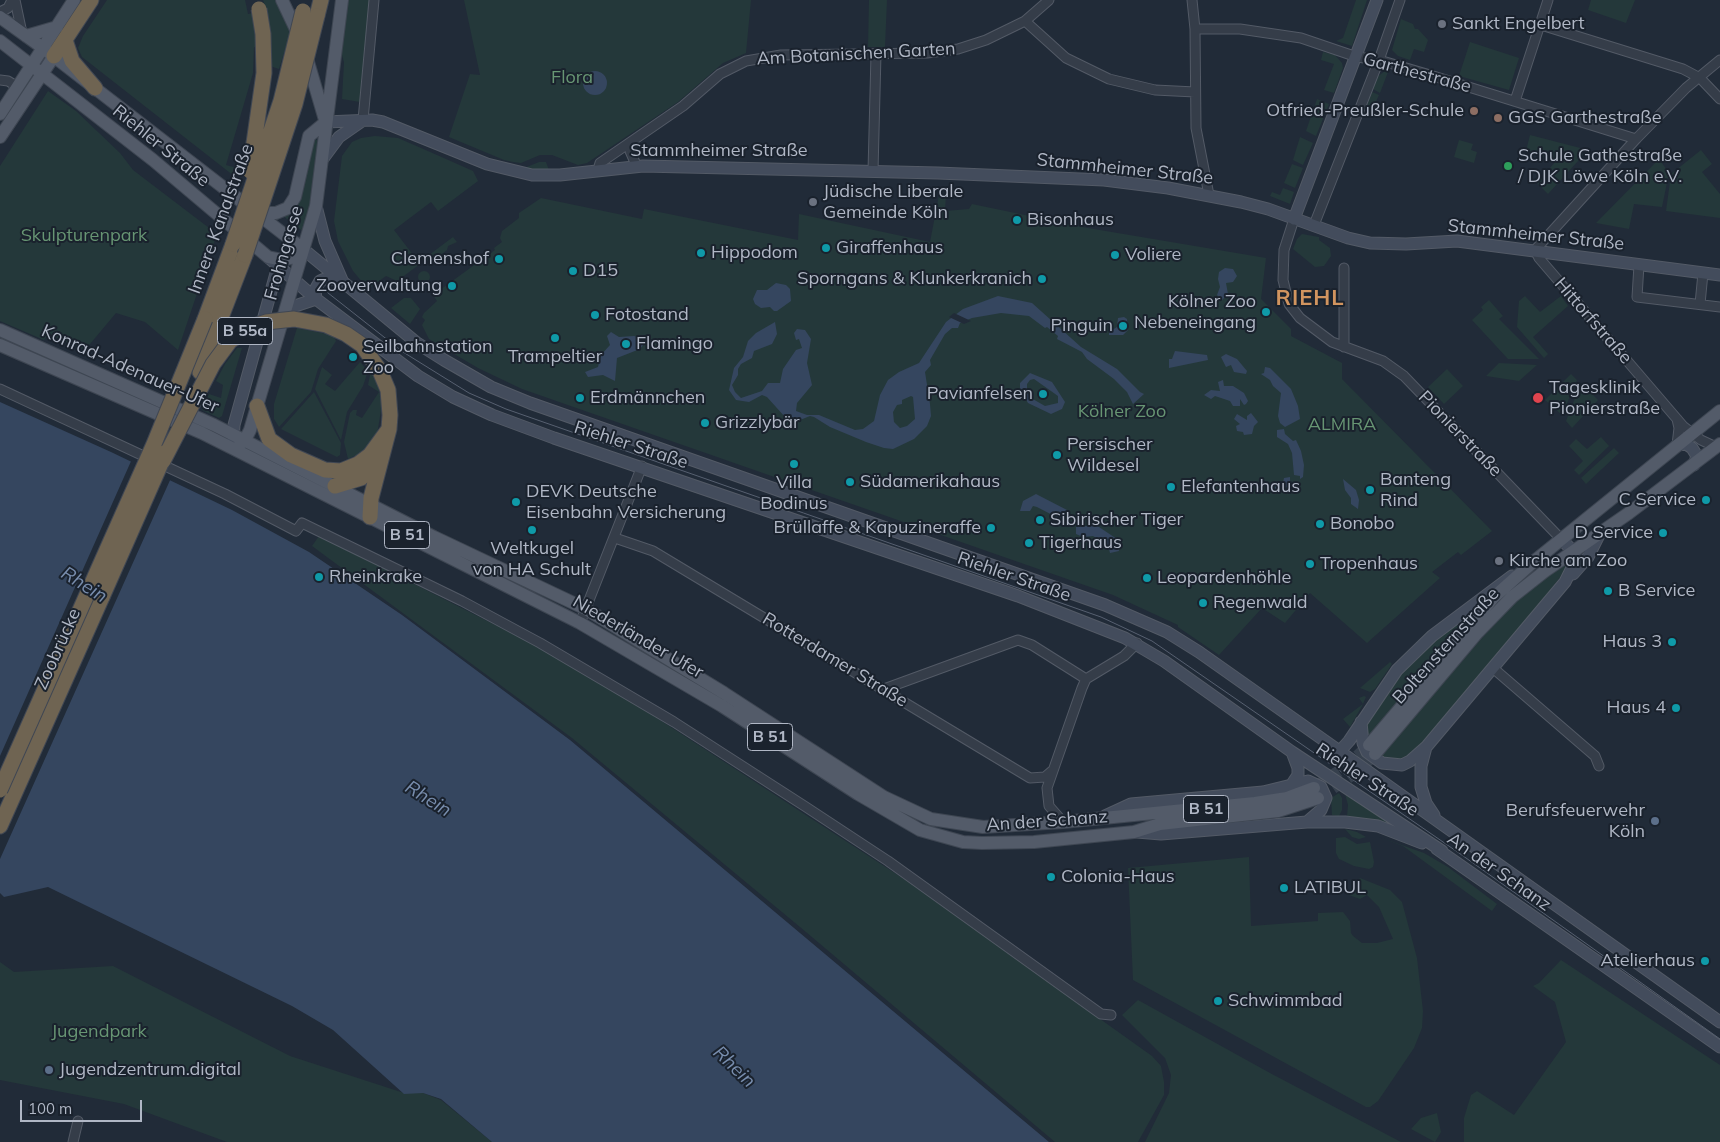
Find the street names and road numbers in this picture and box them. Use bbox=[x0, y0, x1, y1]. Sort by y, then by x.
street label: Am Botanischen Garten bbox=[756, 38, 956, 70]
street label: Garthestraße bbox=[1361, 48, 1473, 98]
street label: Riehler Straße bbox=[108, 100, 214, 192]
street label: Stammheimer Straße bbox=[630, 140, 808, 162]
street label: Innere Kanalstraße bbox=[184, 141, 258, 297]
street label: Stammheimer Straße bbox=[1036, 149, 1214, 189]
street label: Frohngasse bbox=[260, 203, 308, 303]
street label: Stammheimer Straße bbox=[1447, 215, 1625, 255]
street label: Hittorfstraße bbox=[1550, 273, 1636, 369]
road number: B 55a bbox=[218, 318, 272, 344]
street label: Konrad-Adenauer-Ufer bbox=[38, 320, 222, 418]
street label: Pionierstraße bbox=[1414, 387, 1506, 481]
street label: Riehler Straße bbox=[571, 416, 691, 474]
road number: B 51 bbox=[384, 522, 430, 548]
street label: Riehler Straße bbox=[955, 548, 1073, 606]
street label: Boltensternstraße bbox=[1388, 583, 1504, 709]
street label: Niederländer Ufer bbox=[569, 591, 707, 683]
street label: Zoobrücke bbox=[31, 605, 85, 693]
street label: Rotterdamer Straße bbox=[759, 608, 911, 712]
road number: B 51 bbox=[748, 724, 792, 750]
street label: Riehler Straße bbox=[1312, 739, 1422, 821]
road number: B 51 bbox=[1184, 796, 1228, 822]
street label: An der Schanz bbox=[986, 806, 1108, 836]
street label: An der Schanz bbox=[1443, 828, 1555, 916]

